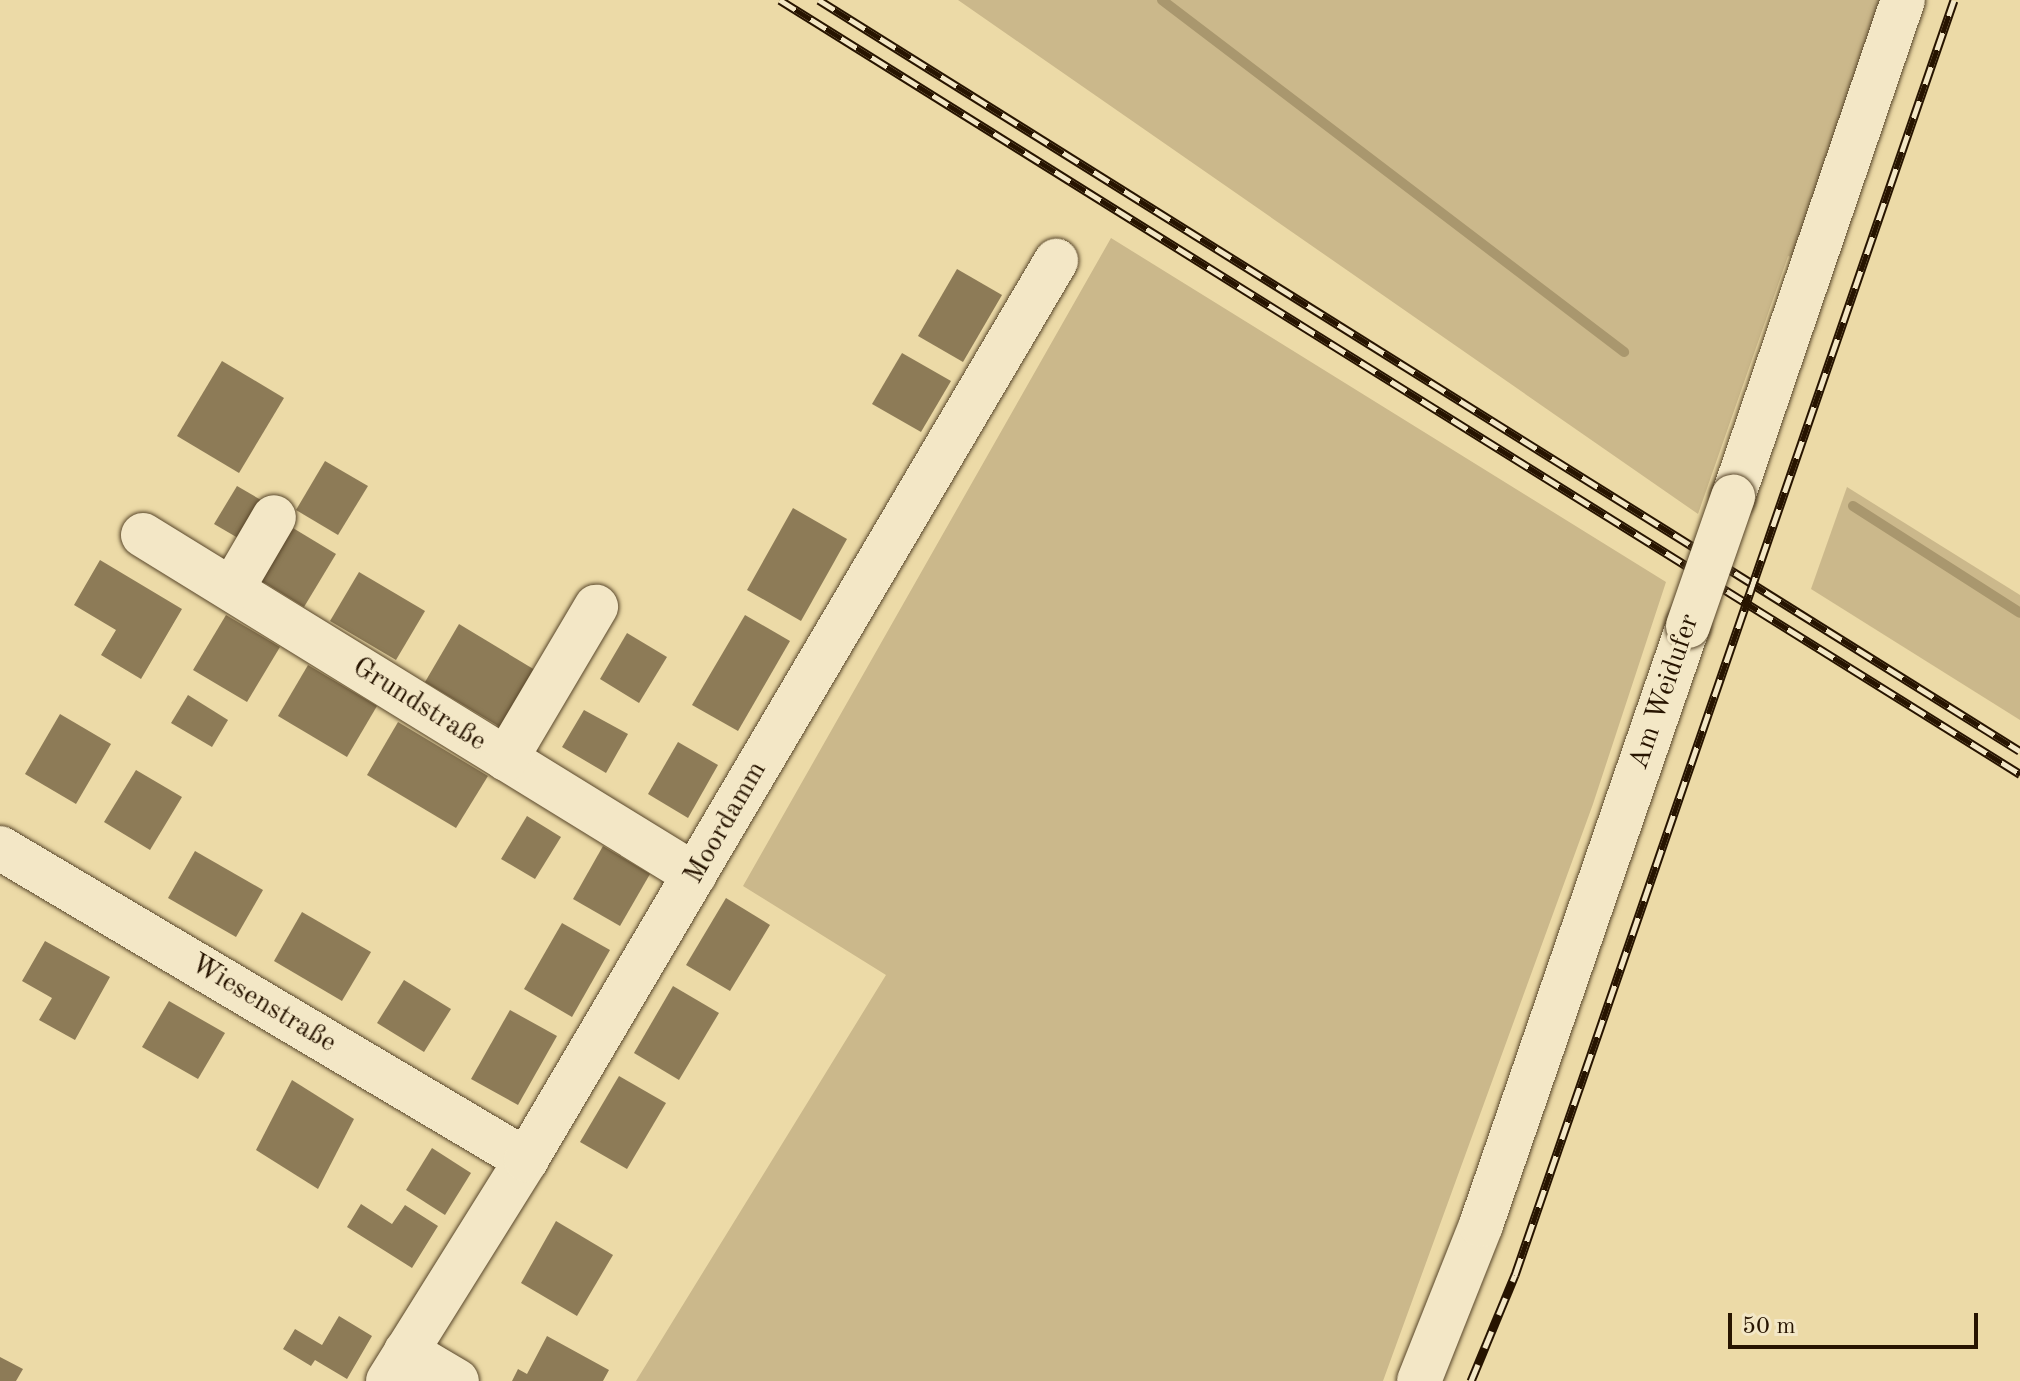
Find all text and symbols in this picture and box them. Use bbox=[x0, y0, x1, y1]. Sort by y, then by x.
street label: Am Weidufer bbox=[1623, 610, 1707, 774]
street label: Grundstraße bbox=[346, 651, 492, 759]
street label: Moordamm bbox=[678, 756, 774, 890]
street label: Wiesenstraße bbox=[184, 947, 342, 1061]
scale bar bbox=[1732, 1297, 1982, 1347]
text: 50 m bbox=[1742, 1315, 1796, 1339]

